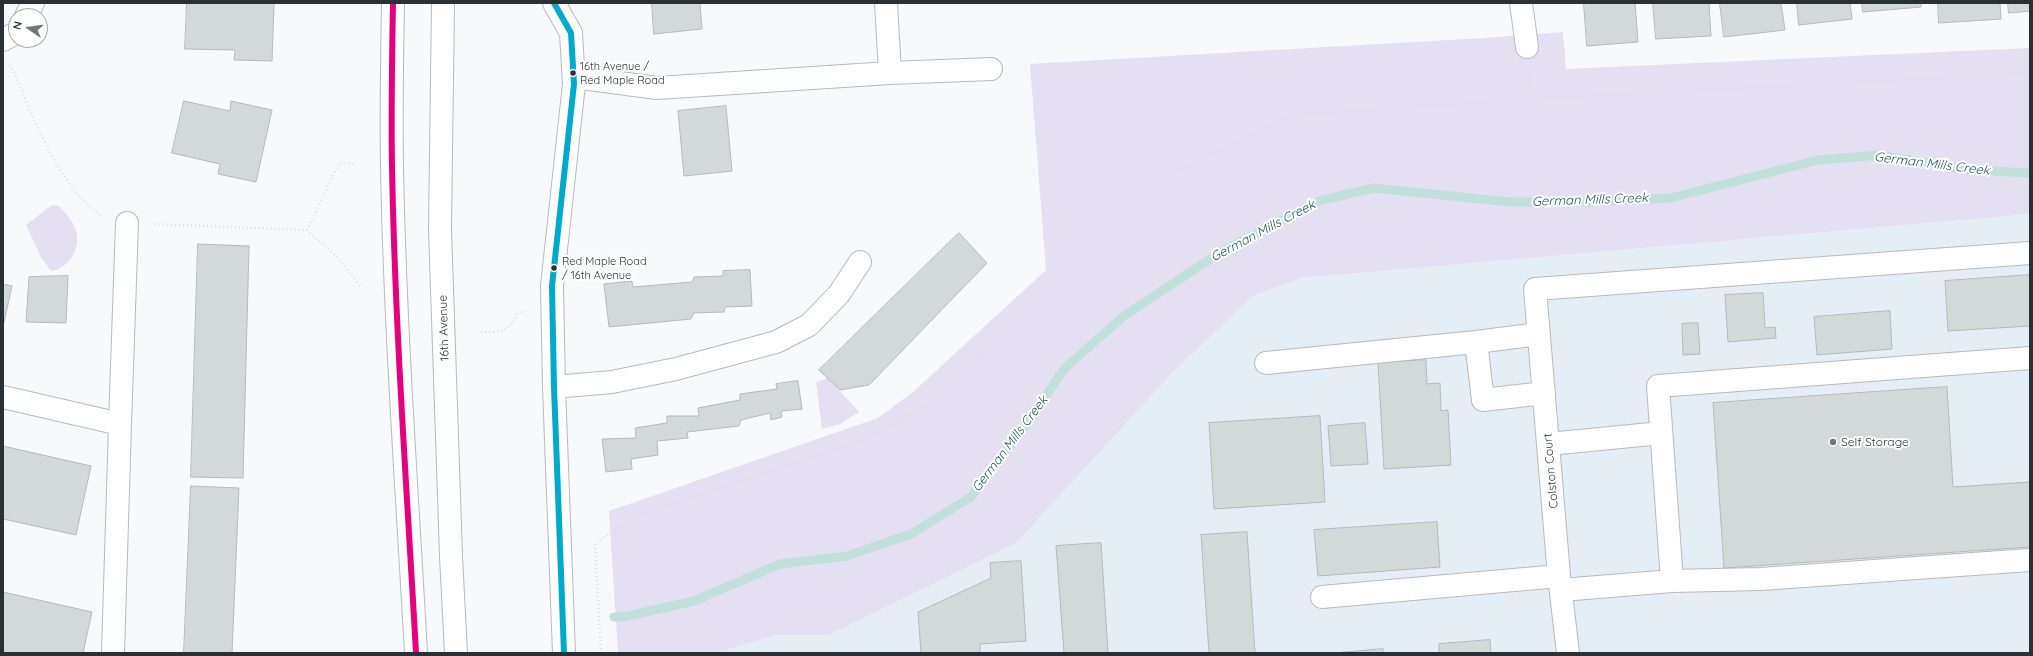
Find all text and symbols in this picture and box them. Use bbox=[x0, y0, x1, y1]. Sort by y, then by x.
north arrow bbox=[8, 8, 48, 48]
text: N bbox=[10, 20, 25, 31]
place label: 16th Avenue / Red Maple Road bbox=[580, 60, 665, 86]
marker: 16th Avenue / Red Maple Road bbox=[568, 68, 578, 78]
water label: German Mills Creek bbox=[1873, 149, 1991, 179]
water label: German Mills Creek bbox=[1532, 190, 1648, 210]
water label: German Mills Creek bbox=[1208, 197, 1318, 265]
place label: Red Maple Road / 16th Avenue bbox=[562, 255, 647, 281]
marker: Red Maple Road / 16th Avenue bbox=[549, 263, 559, 273]
street label: 16th Avenue bbox=[436, 295, 452, 361]
water label: German Mills Creek bbox=[969, 393, 1051, 495]
street label: Colston Court bbox=[1541, 433, 1561, 509]
place label: Self Storage bbox=[1841, 435, 1909, 449]
marker: Self Storage bbox=[1828, 437, 1838, 447]

